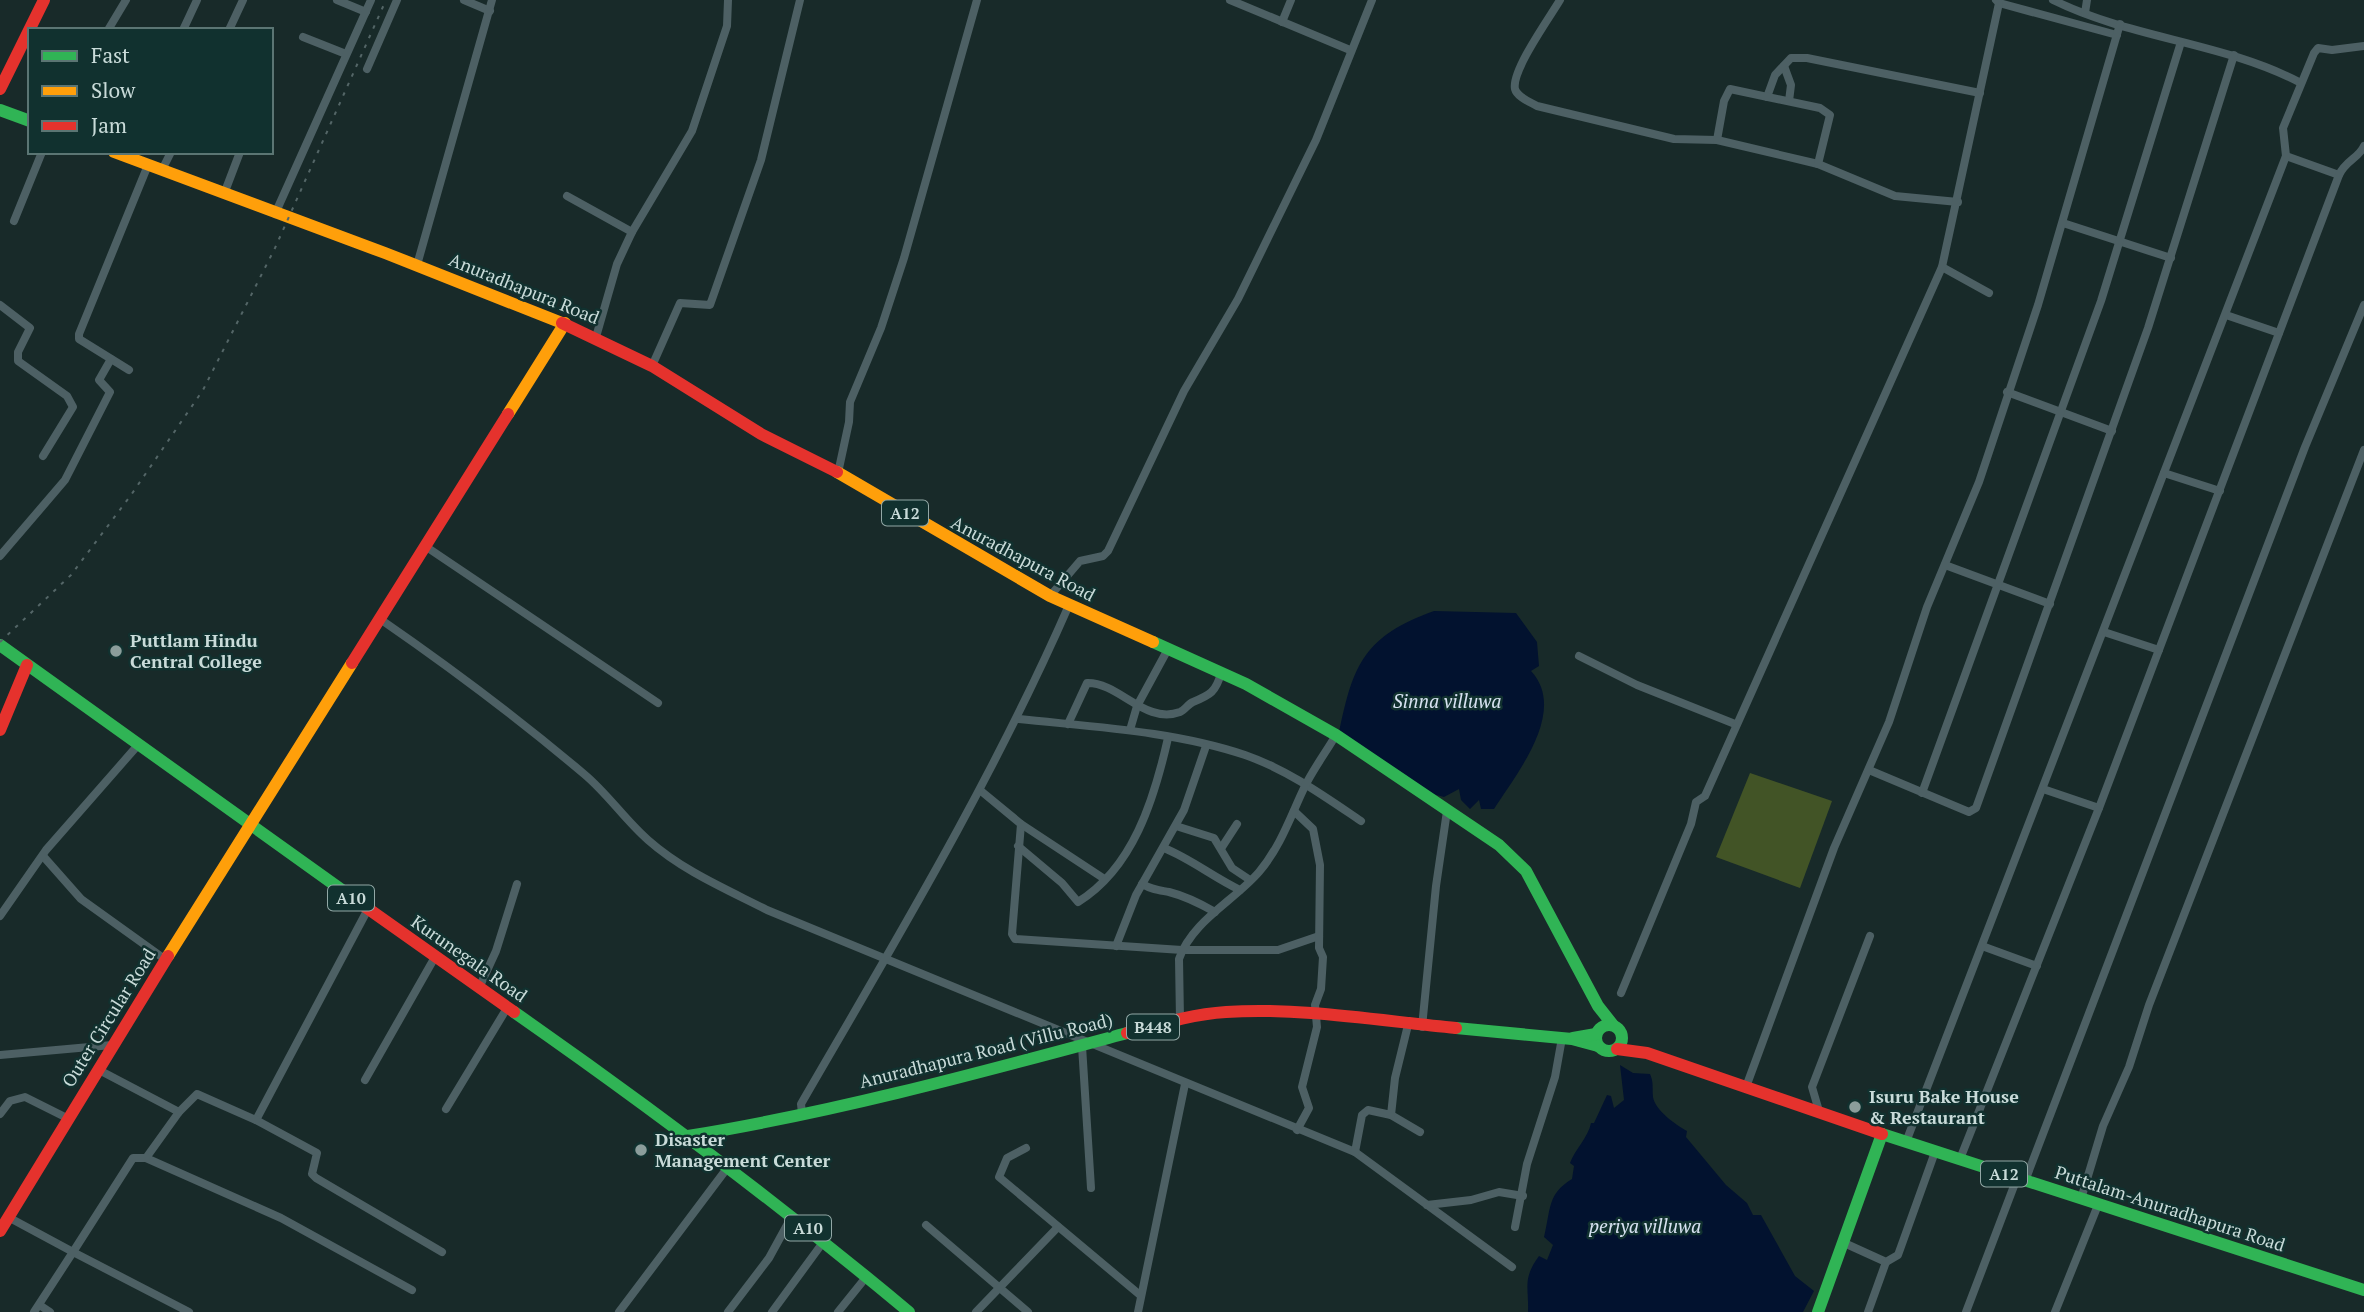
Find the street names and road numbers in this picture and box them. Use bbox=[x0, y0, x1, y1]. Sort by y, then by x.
street label: Anuradhapura Road bbox=[446, 247, 603, 329]
road number: A12 bbox=[882, 500, 928, 526]
street label: Anuradhapura Road bbox=[947, 510, 1100, 606]
road number: A10 bbox=[328, 885, 374, 910]
street label: Kurunegala Road bbox=[407, 909, 532, 1007]
street label: Outer Circular Road bbox=[56, 944, 161, 1091]
street label: Anuradhapura Road (Villu Road) bbox=[857, 1007, 1115, 1093]
road number: B448 bbox=[1127, 1015, 1179, 1040]
street label: Puttalam-Anuradhapura Road bbox=[2052, 1159, 2288, 1257]
road number: A12 bbox=[1981, 1162, 2027, 1186]
road number: A10 bbox=[785, 1216, 831, 1240]

